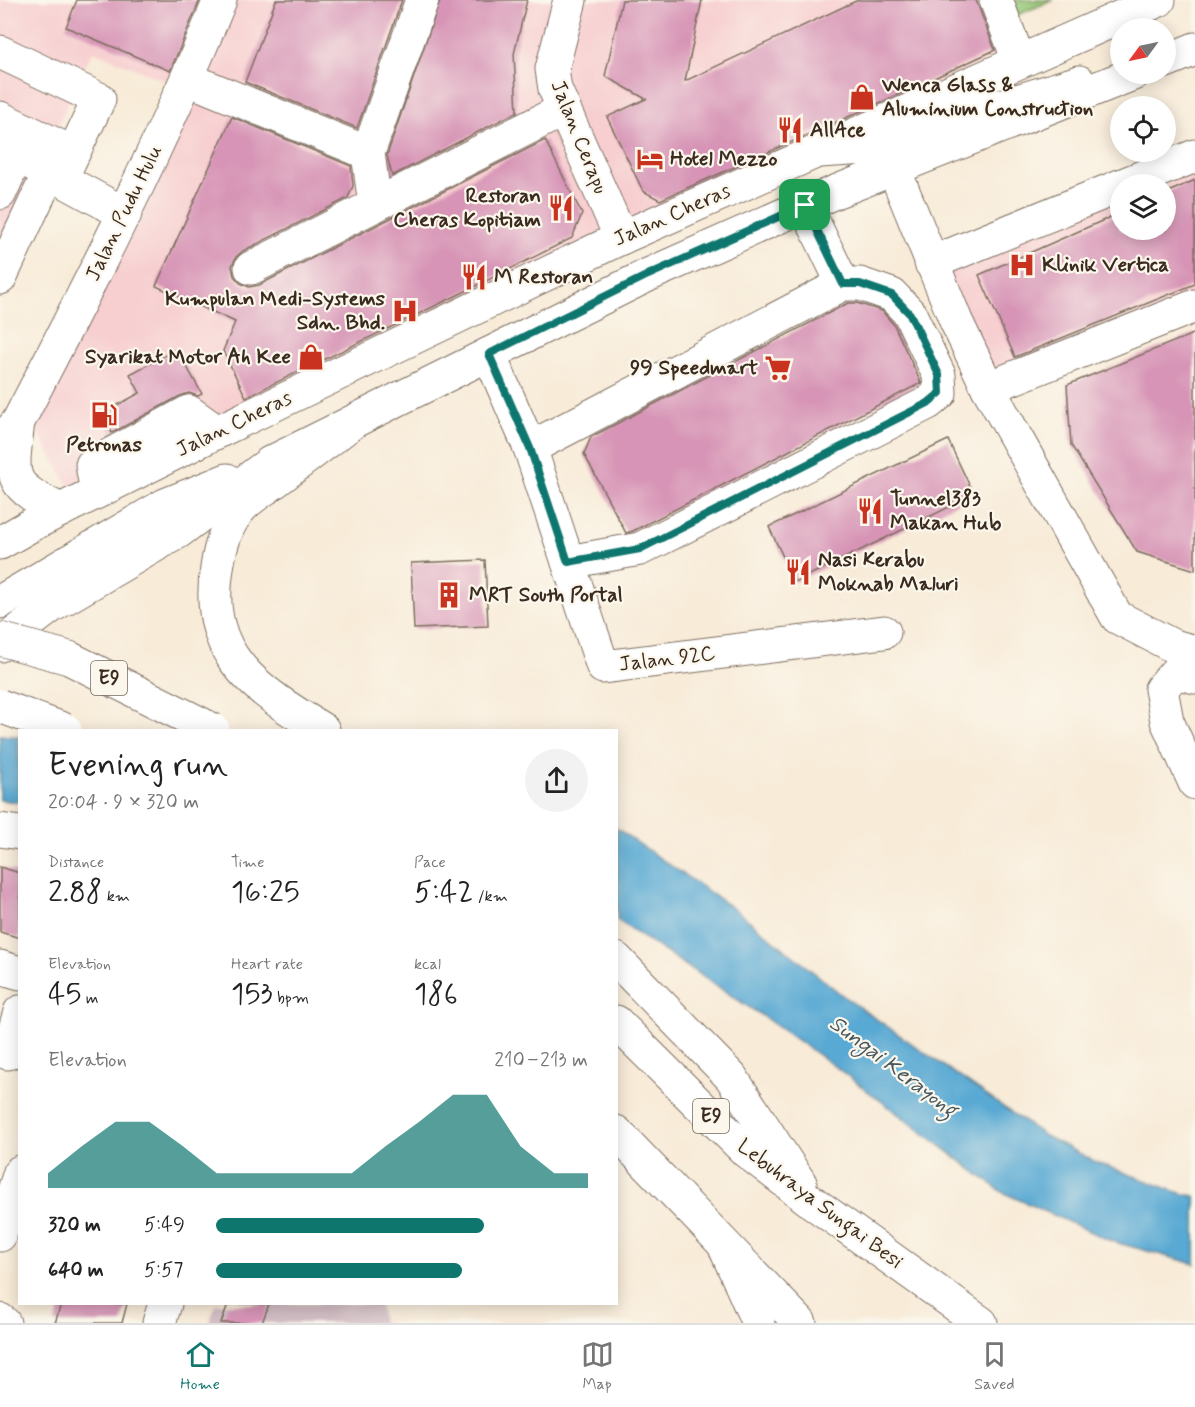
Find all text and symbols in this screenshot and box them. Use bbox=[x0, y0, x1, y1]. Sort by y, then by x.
north arrow bbox=[1110, 18, 1176, 84]
map controls bbox=[1110, 18, 1176, 240]
place label: Wenca Glass & Aluminium Construction bbox=[881, 71, 1093, 123]
street label: Jalan Cerapu bbox=[543, 76, 615, 198]
shop icon: Wenca Glass & Aluminium Construction bbox=[847, 82, 877, 112]
button: locate bbox=[1110, 96, 1176, 162]
restaurant icon: AllAce bbox=[775, 115, 805, 145]
place label: AllAce bbox=[810, 116, 866, 144]
street label: Jalan Pudu Hulu bbox=[79, 140, 169, 286]
hotel icon: Hotel Mezzo bbox=[635, 144, 665, 174]
place label: Hotel Mezzo bbox=[670, 145, 777, 173]
button: layers bbox=[1110, 174, 1176, 240]
street label: Jalan Cheras bbox=[609, 177, 735, 253]
pin bbox=[779, 179, 830, 230]
place label: Restoran Cheras Kopitiam bbox=[393, 182, 541, 234]
icon: arrive bbox=[788, 188, 821, 221]
restaurant icon: Restoran Cheras Kopitiam bbox=[546, 193, 576, 223]
hospital icon: Klinik Vertica bbox=[1007, 250, 1037, 280]
place label: Klinik Vertica bbox=[1042, 251, 1169, 279]
restaurant icon: M Restoran bbox=[459, 262, 489, 292]
place label: M Restoran bbox=[494, 263, 593, 291]
place label: Kumpulan Medi-Systems Sdn. Bhd. bbox=[165, 285, 386, 337]
hospital icon: Kumpulan Medi-Systems Sdn. Bhd. bbox=[390, 296, 420, 326]
shop icon: Syarikat Motor Ah Kee bbox=[296, 342, 326, 372]
place label: Syarikat Motor Ah Kee bbox=[85, 343, 291, 371]
supermarket icon: 99 Speedmart bbox=[763, 353, 793, 383]
place label: 99 Speedmart bbox=[630, 354, 758, 382]
street label: Jalan Cheras bbox=[172, 384, 296, 464]
fuel station icon: Petronas bbox=[89, 400, 119, 430]
place label: Petronas bbox=[66, 431, 143, 459]
place label: Tunnel383 Makan Hub bbox=[890, 485, 1001, 537]
restaurant icon: Tunnel383 Makan Hub bbox=[855, 496, 885, 526]
place label: Nasi Kerabu Moknab Maluri bbox=[818, 546, 959, 598]
restaurant icon: Nasi Kerabu Moknab Maluri bbox=[783, 557, 813, 587]
building icon: MRT South Portal bbox=[434, 580, 464, 610]
place label: MRT South Portal bbox=[469, 581, 623, 609]
street label: Jalan 92C bbox=[617, 639, 717, 679]
road number: E9 bbox=[91, 661, 127, 695]
text: Evening run bbox=[48, 744, 228, 788]
button: share bbox=[525, 749, 588, 812]
text: 20:04 · 9 × 320 m bbox=[48, 789, 199, 816]
text: Distance bbox=[48, 852, 104, 873]
text: Time bbox=[231, 852, 265, 873]
text: Pace bbox=[414, 852, 446, 873]
text: 2.88 bbox=[48, 873, 102, 912]
text: 16:25 bbox=[231, 873, 300, 912]
text: 5:42 bbox=[414, 873, 473, 912]
text: km bbox=[102, 886, 130, 907]
text: /km bbox=[473, 886, 508, 907]
text: Elevation bbox=[48, 954, 111, 975]
text: Heart rate bbox=[231, 954, 303, 975]
text: kcal bbox=[414, 954, 441, 975]
text: 45 bbox=[48, 975, 81, 1014]
text: 153 bbox=[231, 975, 273, 1014]
text: 186 bbox=[414, 975, 458, 1014]
text: m bbox=[81, 988, 99, 1009]
text: bpm bbox=[273, 988, 309, 1009]
water label: Sungai Kerayong bbox=[822, 1010, 965, 1128]
text: Elevation bbox=[48, 1047, 127, 1074]
text: 210–213 m bbox=[494, 1047, 588, 1074]
road number: E9 bbox=[693, 1099, 729, 1133]
street label: Lebuhraya Sungai Besi bbox=[730, 1132, 909, 1277]
text: 320 m bbox=[48, 1212, 101, 1239]
text: 5:49 bbox=[144, 1212, 185, 1239]
text: 640 m bbox=[48, 1257, 104, 1284]
text: 5:57 bbox=[144, 1257, 183, 1284]
tab: Home bbox=[180, 1338, 220, 1395]
tab: Map bbox=[581, 1338, 614, 1395]
tab: Saved bbox=[974, 1338, 1015, 1395]

